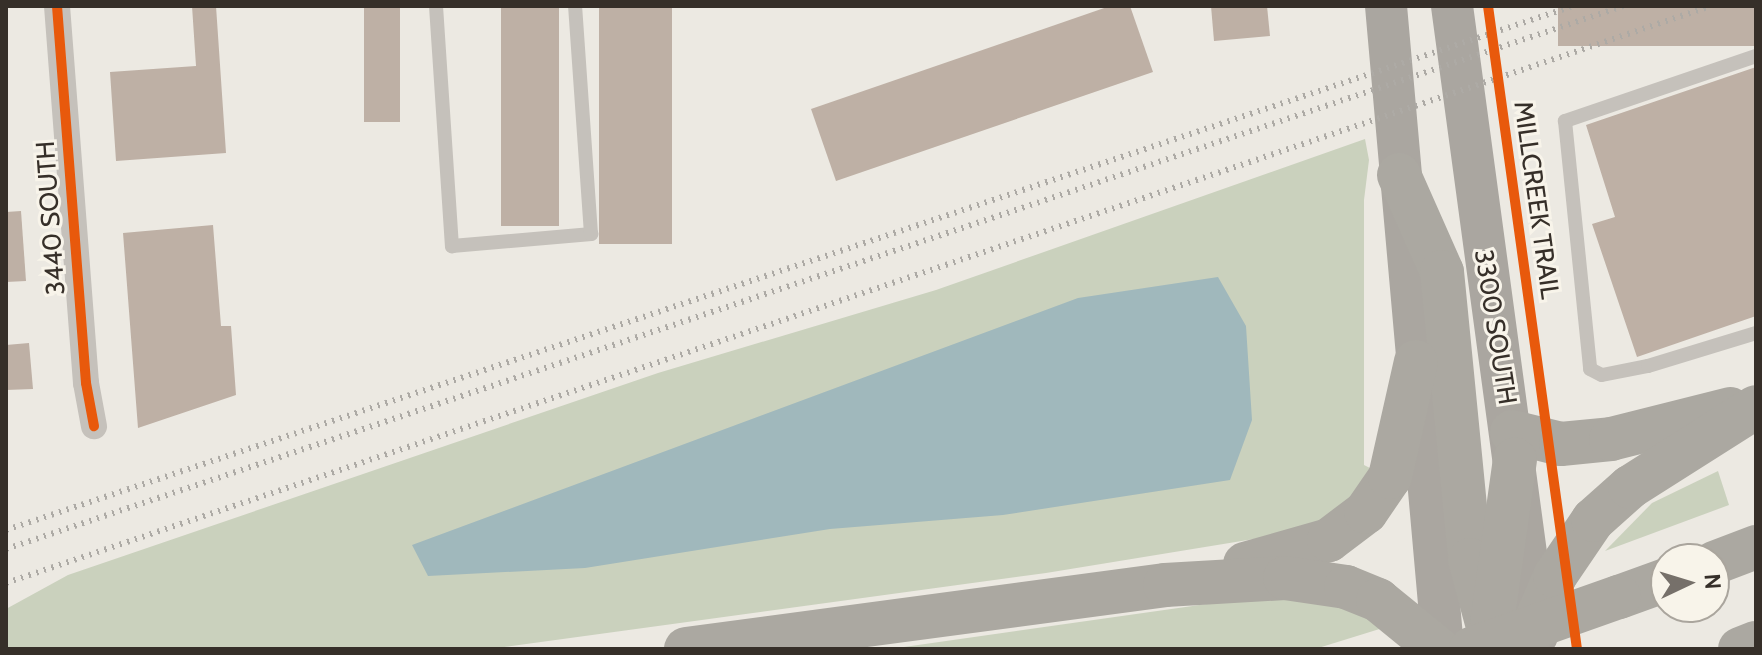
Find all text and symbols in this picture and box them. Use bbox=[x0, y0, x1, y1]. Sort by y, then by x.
street label: MILLCREEK TRAIL bbox=[1507, 99, 1565, 301]
street label: 3440 SOUTH bbox=[30, 140, 72, 296]
street label: 3300 SOUTH bbox=[1467, 247, 1523, 407]
north arrow bbox=[1650, 543, 1730, 623]
text: N bbox=[1698, 573, 1726, 590]

